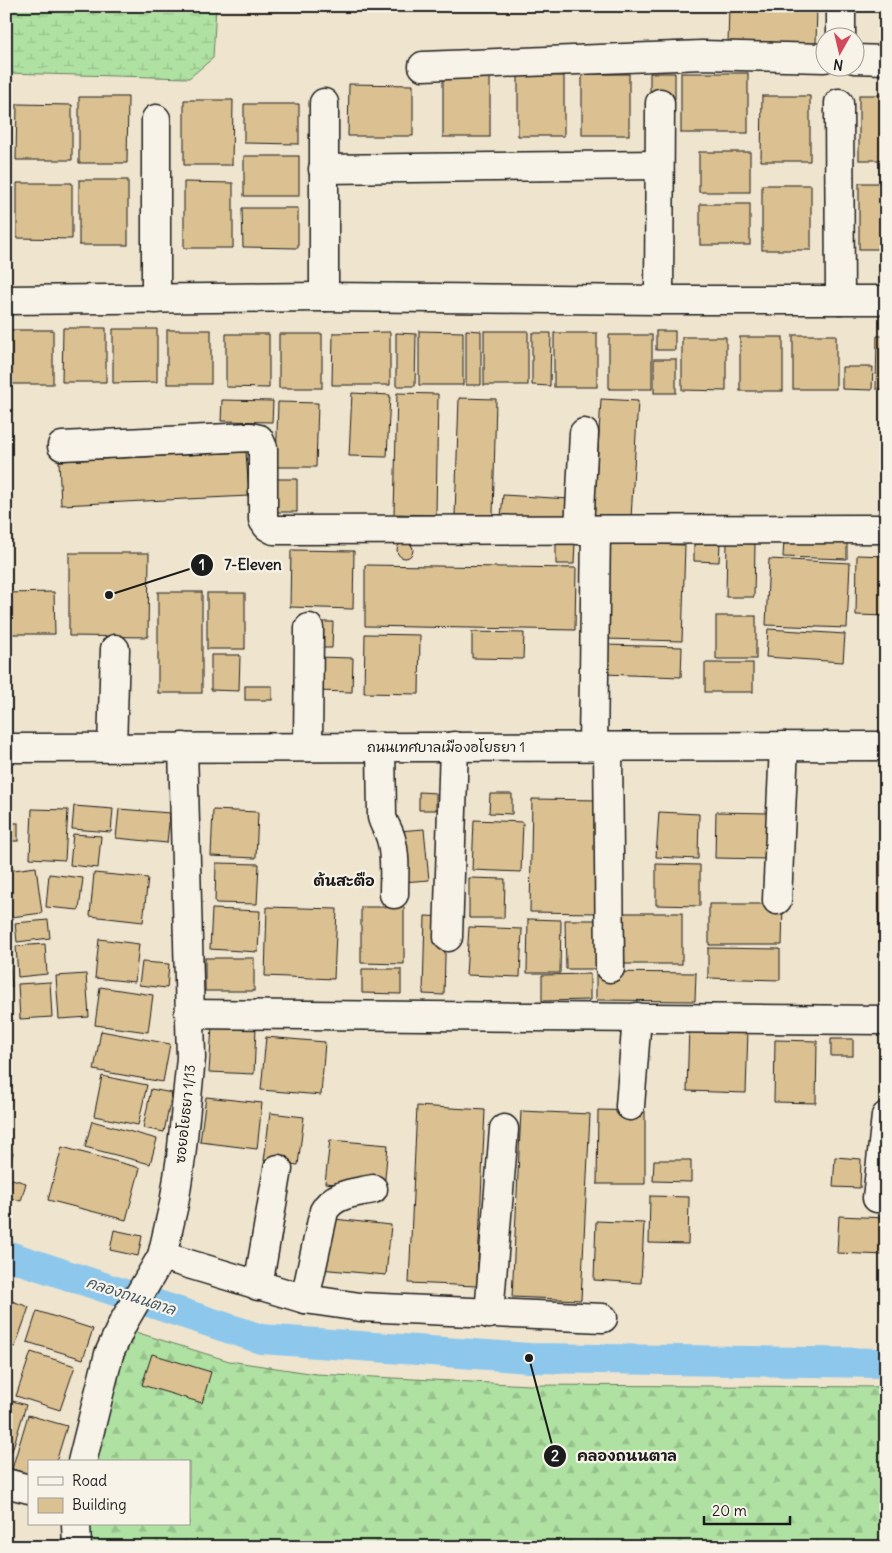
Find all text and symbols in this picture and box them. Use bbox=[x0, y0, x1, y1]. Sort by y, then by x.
north arrow bbox=[814, 28, 864, 78]
text: N bbox=[832, 55, 844, 74]
callout: 7-Eleven bbox=[189, 550, 292, 580]
text: 1 bbox=[199, 555, 205, 574]
text: 7-Eleven bbox=[224, 555, 282, 574]
street label: ถนนเทศบาลเมืองอโยธยา 1 bbox=[367, 738, 525, 756]
district label: ต้นสะตือ bbox=[313, 871, 375, 890]
street label: ซอยอโยธยา 1/13 bbox=[171, 1064, 199, 1164]
water label: คลองถนนตาล bbox=[84, 1272, 179, 1319]
callout: คลองถนนตาล bbox=[542, 1441, 687, 1471]
text: 2 bbox=[551, 1446, 559, 1465]
text: คลองถนนตาล bbox=[577, 1446, 677, 1465]
legend bbox=[28, 1460, 190, 1526]
text: Road bbox=[72, 1471, 107, 1490]
scale bar bbox=[704, 1493, 791, 1525]
text: Building bbox=[72, 1495, 127, 1514]
text: 20 m bbox=[712, 1501, 747, 1520]

